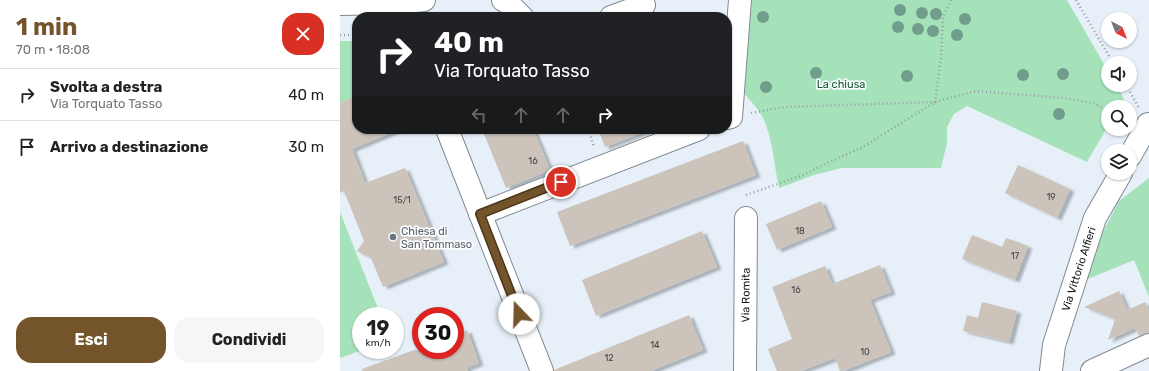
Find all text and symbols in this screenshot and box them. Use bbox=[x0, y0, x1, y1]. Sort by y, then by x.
north arrow bbox=[1101, 12, 1137, 48]
map controls bbox=[1101, 12, 1137, 180]
text: 1 min bbox=[16, 13, 77, 41]
button: close bbox=[282, 13, 324, 55]
text: 40 m bbox=[434, 26, 504, 59]
icon: right bbox=[368, 28, 420, 80]
text: 70 m · 18:08 bbox=[16, 42, 90, 57]
button: sound bbox=[1101, 56, 1137, 92]
text: Via Torquato Tasso bbox=[434, 60, 590, 82]
text: Svolta a destra bbox=[50, 78, 162, 96]
park label: La chiusa bbox=[817, 78, 865, 91]
icon: right bbox=[16, 84, 38, 106]
text: 40 m bbox=[288, 86, 324, 104]
text: Via Torquato Tasso bbox=[50, 96, 163, 111]
button: search bbox=[1101, 100, 1137, 136]
icon: left bbox=[468, 104, 490, 126]
icon: ahead bbox=[510, 104, 532, 126]
icon: ahead bbox=[552, 104, 574, 126]
icon: right bbox=[594, 104, 616, 126]
icon: arrive bbox=[16, 136, 38, 158]
text: Arrivo a destinazione bbox=[50, 138, 208, 156]
text: 30 m bbox=[288, 138, 324, 156]
button: layers bbox=[1101, 144, 1137, 180]
house number: 16 bbox=[528, 156, 538, 166]
pin bbox=[544, 165, 578, 199]
icon: arrive bbox=[550, 171, 572, 193]
house number: 19 bbox=[1046, 192, 1056, 202]
house number: 15/1 bbox=[393, 195, 411, 205]
place label: Chiesa di San Tommaso bbox=[401, 225, 472, 251]
street label: Via Vittorio Alfieri bbox=[1059, 225, 1098, 313]
house number: 18 bbox=[795, 226, 805, 236]
marker: Chiesa di San Tommaso bbox=[388, 232, 398, 242]
house number: 17 bbox=[1011, 251, 1020, 261]
street label: Via Romita bbox=[739, 267, 752, 323]
house number: 16 bbox=[791, 285, 801, 295]
position arrow bbox=[498, 293, 540, 335]
speed limit sign: 30 bbox=[412, 307, 464, 359]
text: 19 bbox=[367, 316, 389, 340]
button: Esci bbox=[16, 317, 166, 363]
button: Condividi bbox=[174, 317, 324, 363]
text: km/h bbox=[366, 337, 390, 349]
house number: 14 bbox=[650, 340, 660, 350]
house number: 10 bbox=[860, 347, 870, 357]
house number: 12 bbox=[604, 353, 614, 363]

